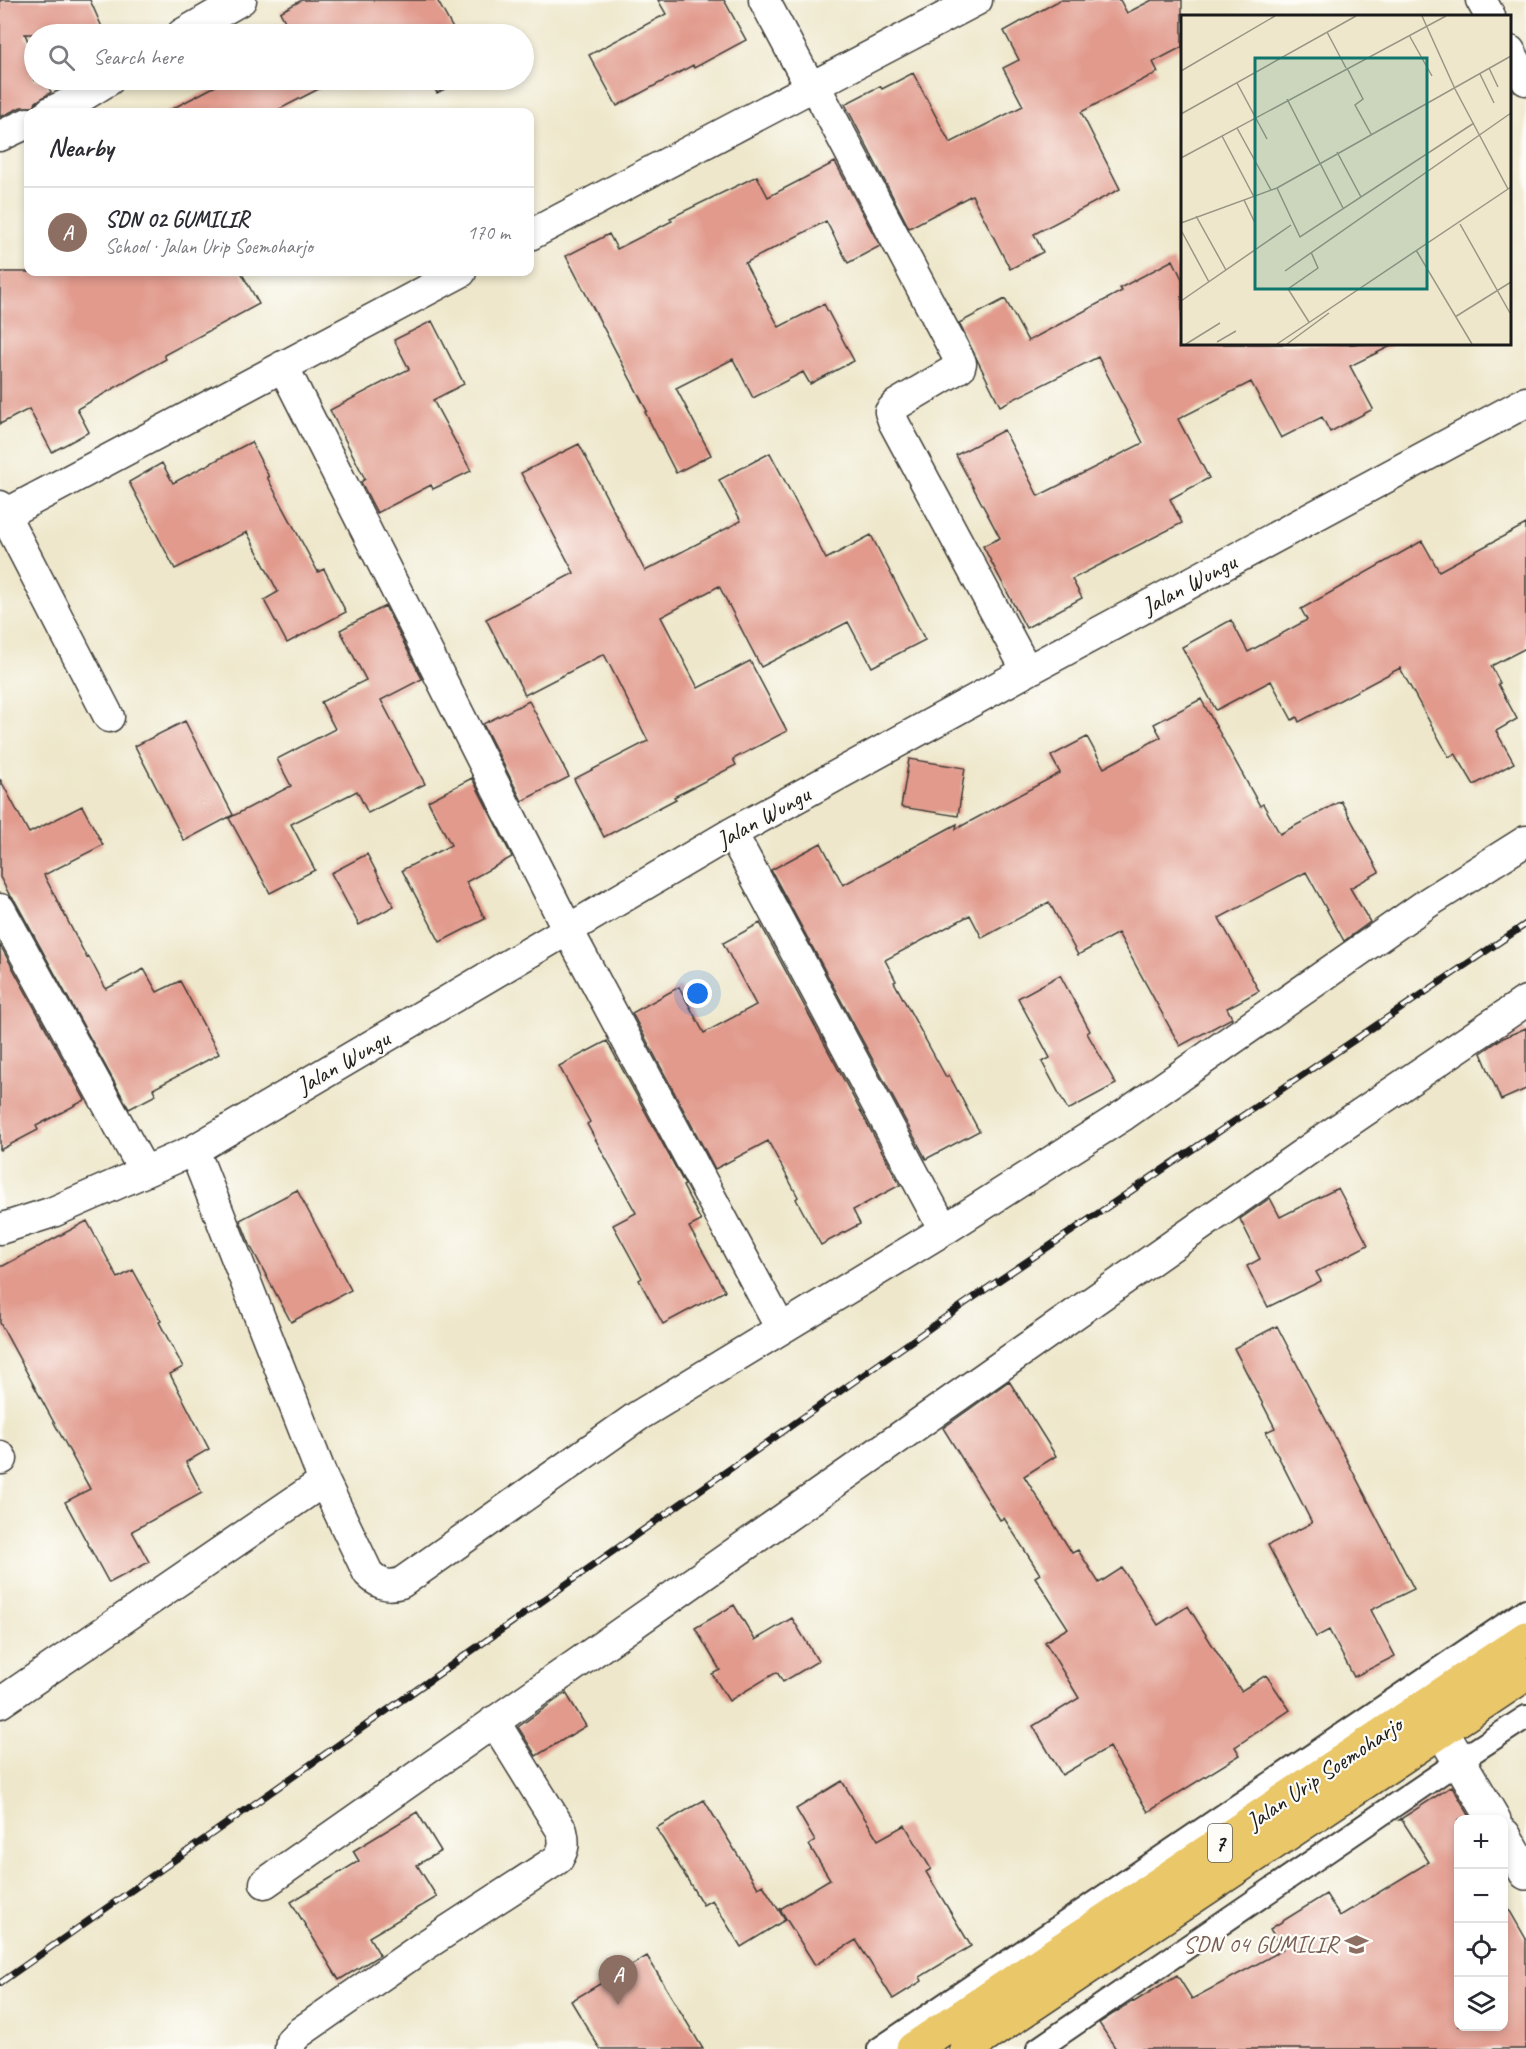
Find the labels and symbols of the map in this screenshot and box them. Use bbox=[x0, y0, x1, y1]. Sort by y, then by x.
inset map bbox=[1181, 15, 1511, 345]
street label: Jalan Wungu bbox=[1136, 546, 1243, 622]
street label: Jalan Wungu bbox=[710, 778, 817, 855]
your location bbox=[683, 979, 712, 1008]
street label: Jalan Wungu bbox=[290, 1022, 397, 1101]
street label: Jalan Urip Soemoharjo bbox=[1239, 1708, 1410, 1837]
road number: 7 bbox=[1208, 1824, 1232, 1862]
place label: SDN 04 GUMILIR bbox=[1183, 1929, 1341, 1959]
school or university icon: SDN 04 GUMILIR bbox=[1343, 1931, 1369, 1957]
pin: A bbox=[598, 1956, 638, 2005]

